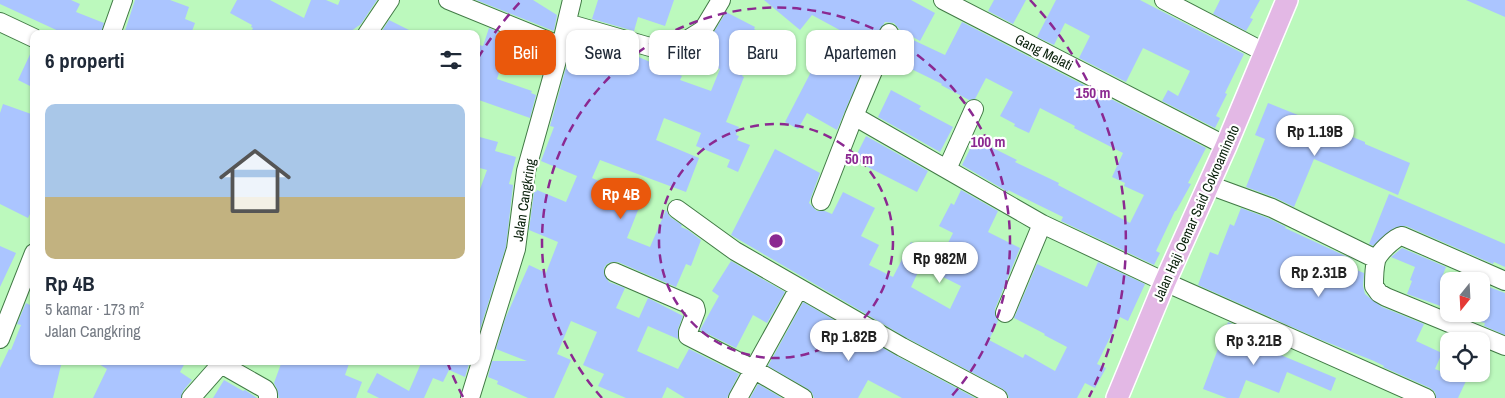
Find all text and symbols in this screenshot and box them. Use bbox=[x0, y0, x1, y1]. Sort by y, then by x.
chip: Beli bbox=[495, 30, 556, 75]
chip: Sewa bbox=[566, 30, 639, 75]
chip: Filter bbox=[649, 30, 719, 75]
chip: Baru bbox=[729, 30, 796, 75]
chip: Apartemen bbox=[806, 30, 914, 75]
street label: Gang Melati bbox=[1012, 30, 1076, 74]
text: 6 properti bbox=[45, 46, 124, 75]
icon: filters bbox=[437, 46, 465, 74]
text: 150 m bbox=[1076, 82, 1110, 103]
pin: Rp 1.19B bbox=[1263, 114, 1367, 157]
text: Rp 1.19B bbox=[1287, 120, 1343, 142]
street label: Jalan Haji Oemar Said Cokroaminoto bbox=[1149, 122, 1243, 304]
text: 100 m bbox=[971, 131, 1005, 152]
icon: home bbox=[210, 136, 300, 226]
text: 50 m bbox=[845, 148, 873, 169]
street label: Jalan Cangkring bbox=[509, 157, 540, 243]
pin: Rp 4B bbox=[586, 178, 656, 220]
text: Rp 4B bbox=[602, 183, 640, 205]
centre of rings bbox=[767, 232, 785, 250]
pin: Rp 982M bbox=[894, 242, 986, 284]
text: Rp 982M bbox=[913, 247, 967, 269]
pin: Rp 2.31B bbox=[1267, 256, 1371, 298]
text: Rp 2.31B bbox=[1291, 261, 1347, 283]
text: Rp 4B bbox=[45, 269, 95, 298]
north arrow bbox=[1440, 272, 1490, 322]
map controls bbox=[1440, 272, 1490, 382]
text: 5 kamar · 173 m² bbox=[45, 298, 144, 320]
text: Jalan Cangkring bbox=[45, 320, 141, 342]
pin: Rp 1.82B bbox=[797, 320, 901, 362]
pin: Rp 3.21B bbox=[1202, 324, 1306, 366]
text: Rp 1.82B bbox=[821, 325, 877, 347]
text: Rp 3.21B bbox=[1226, 329, 1282, 351]
button: locate bbox=[1440, 332, 1490, 382]

